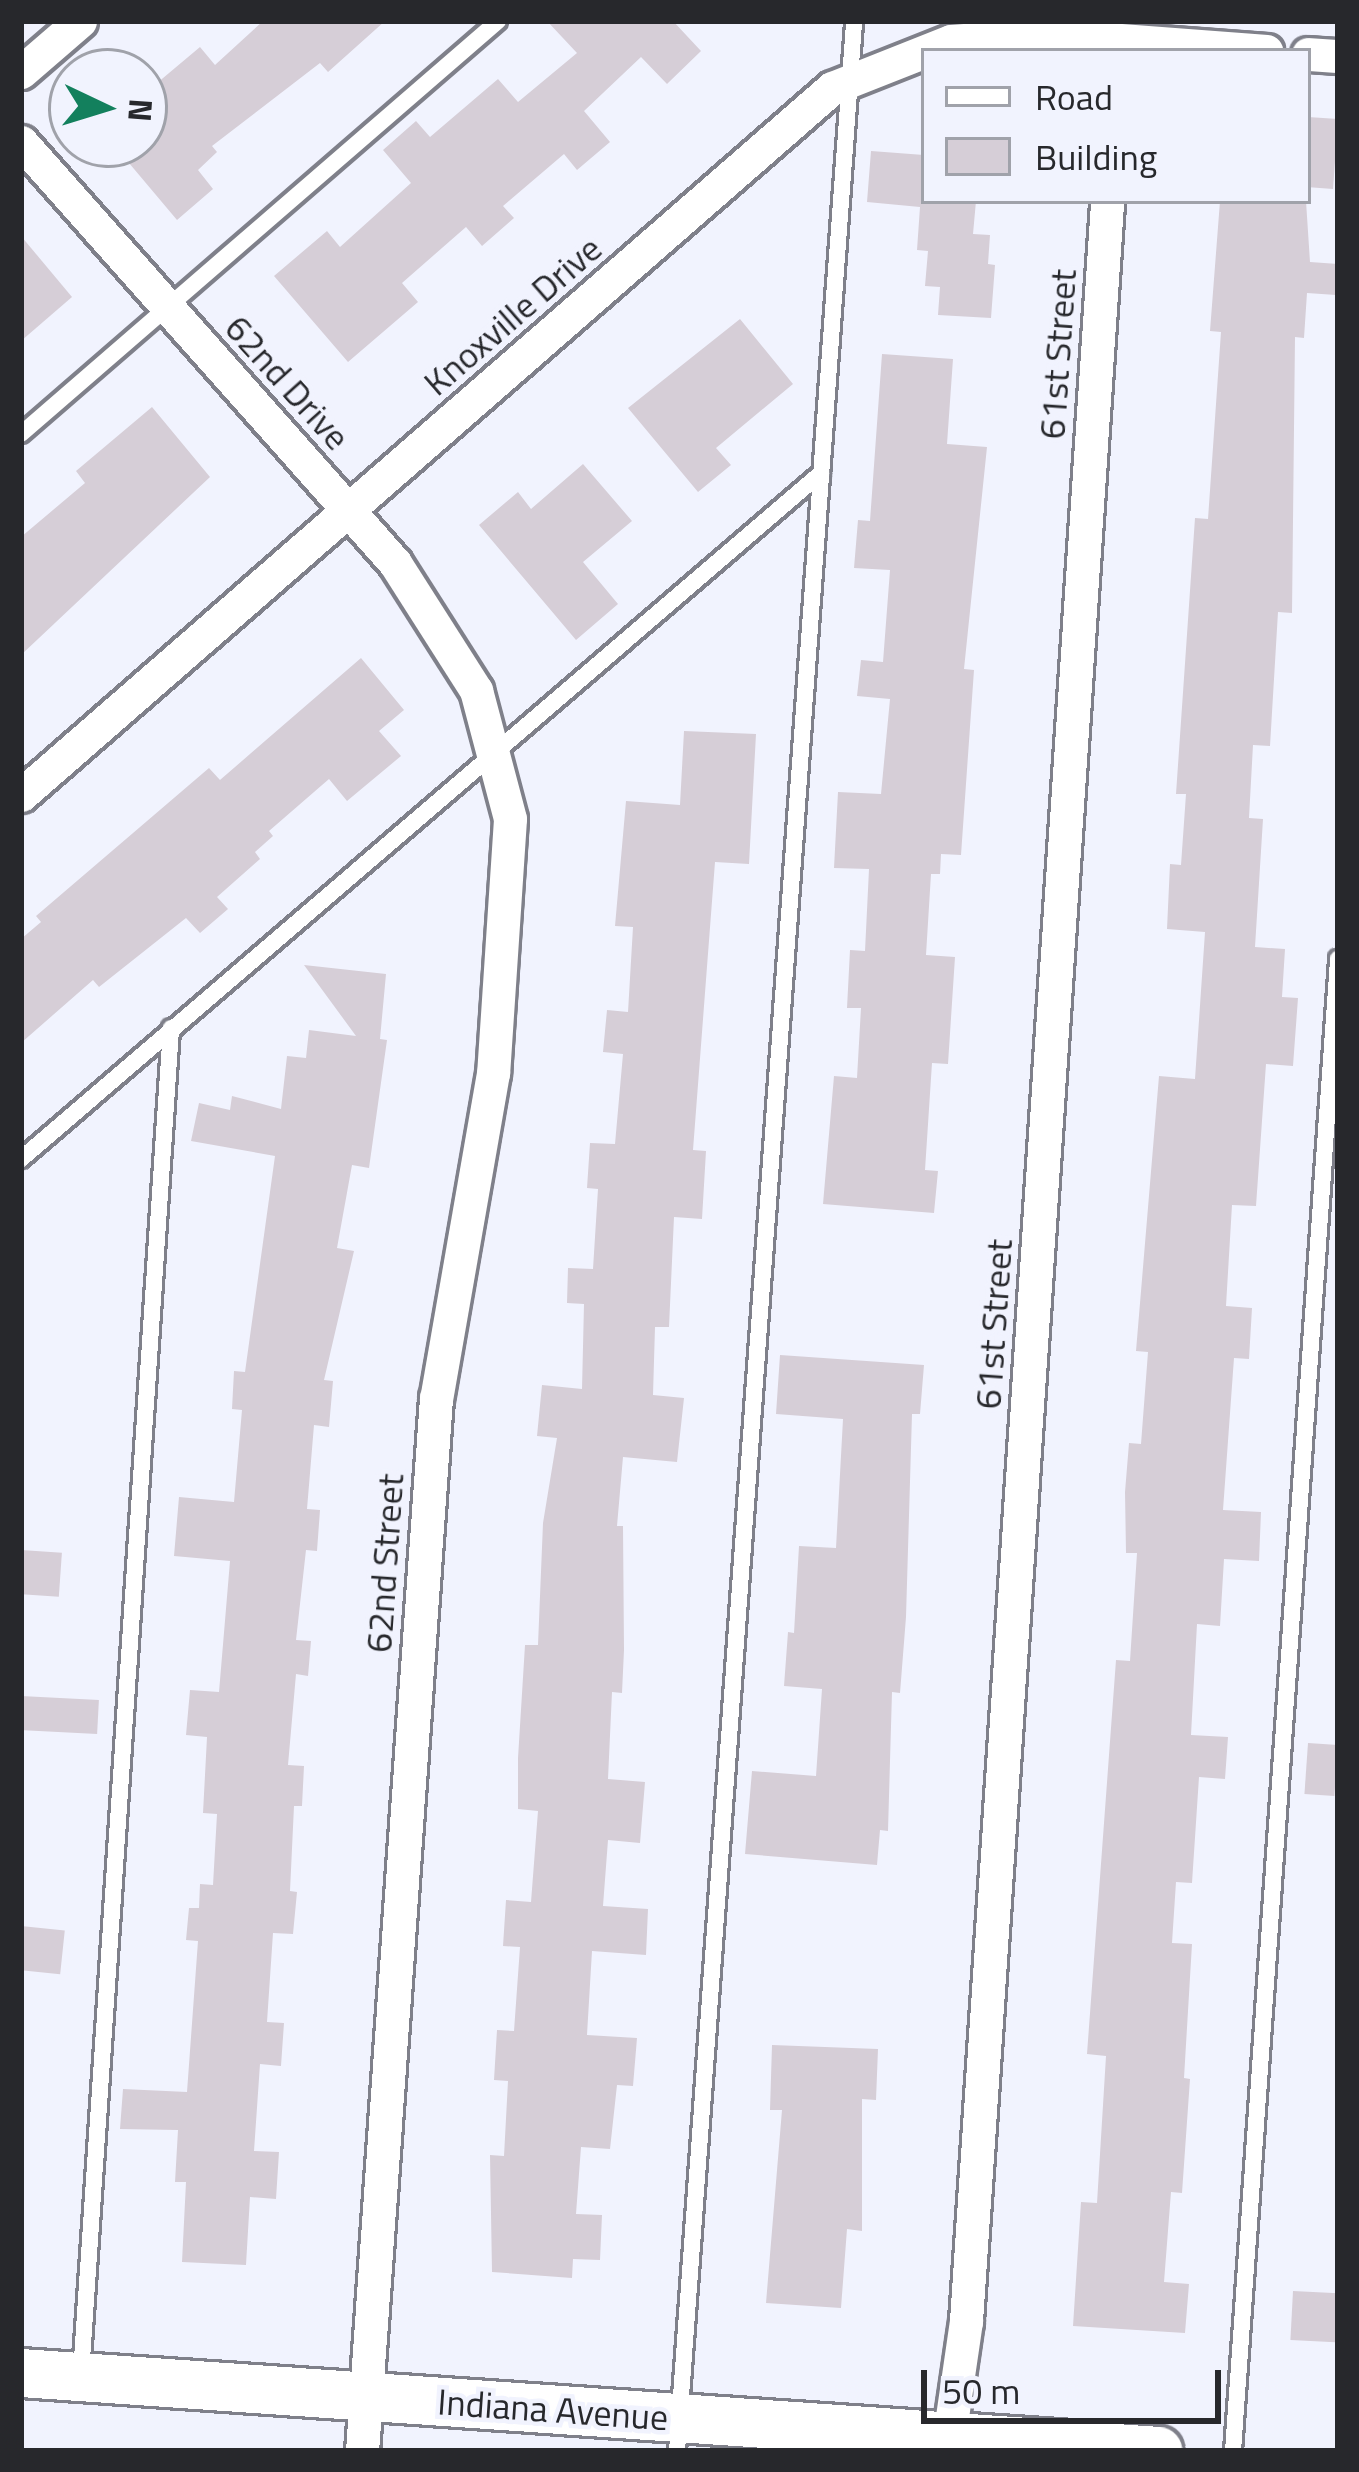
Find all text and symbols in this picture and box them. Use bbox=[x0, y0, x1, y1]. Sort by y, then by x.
north arrow bbox=[48, 48, 168, 168]
legend bbox=[921, 48, 1311, 204]
text: Road bbox=[1035, 69, 1113, 124]
text: N bbox=[115, 97, 167, 123]
text: Building bbox=[1035, 129, 1157, 184]
street label: Knoxville Drive bbox=[414, 226, 610, 404]
street label: 61st Street bbox=[1030, 267, 1084, 441]
street label: 62nd Drive bbox=[217, 306, 359, 458]
street label: 61st Street bbox=[966, 1237, 1020, 1411]
street label: 62nd Street bbox=[356, 1472, 412, 1654]
scale bar bbox=[927, 2346, 1227, 2420]
text: 50 m bbox=[942, 2363, 1020, 2418]
street label: Indiana Avenue bbox=[436, 2379, 670, 2439]

